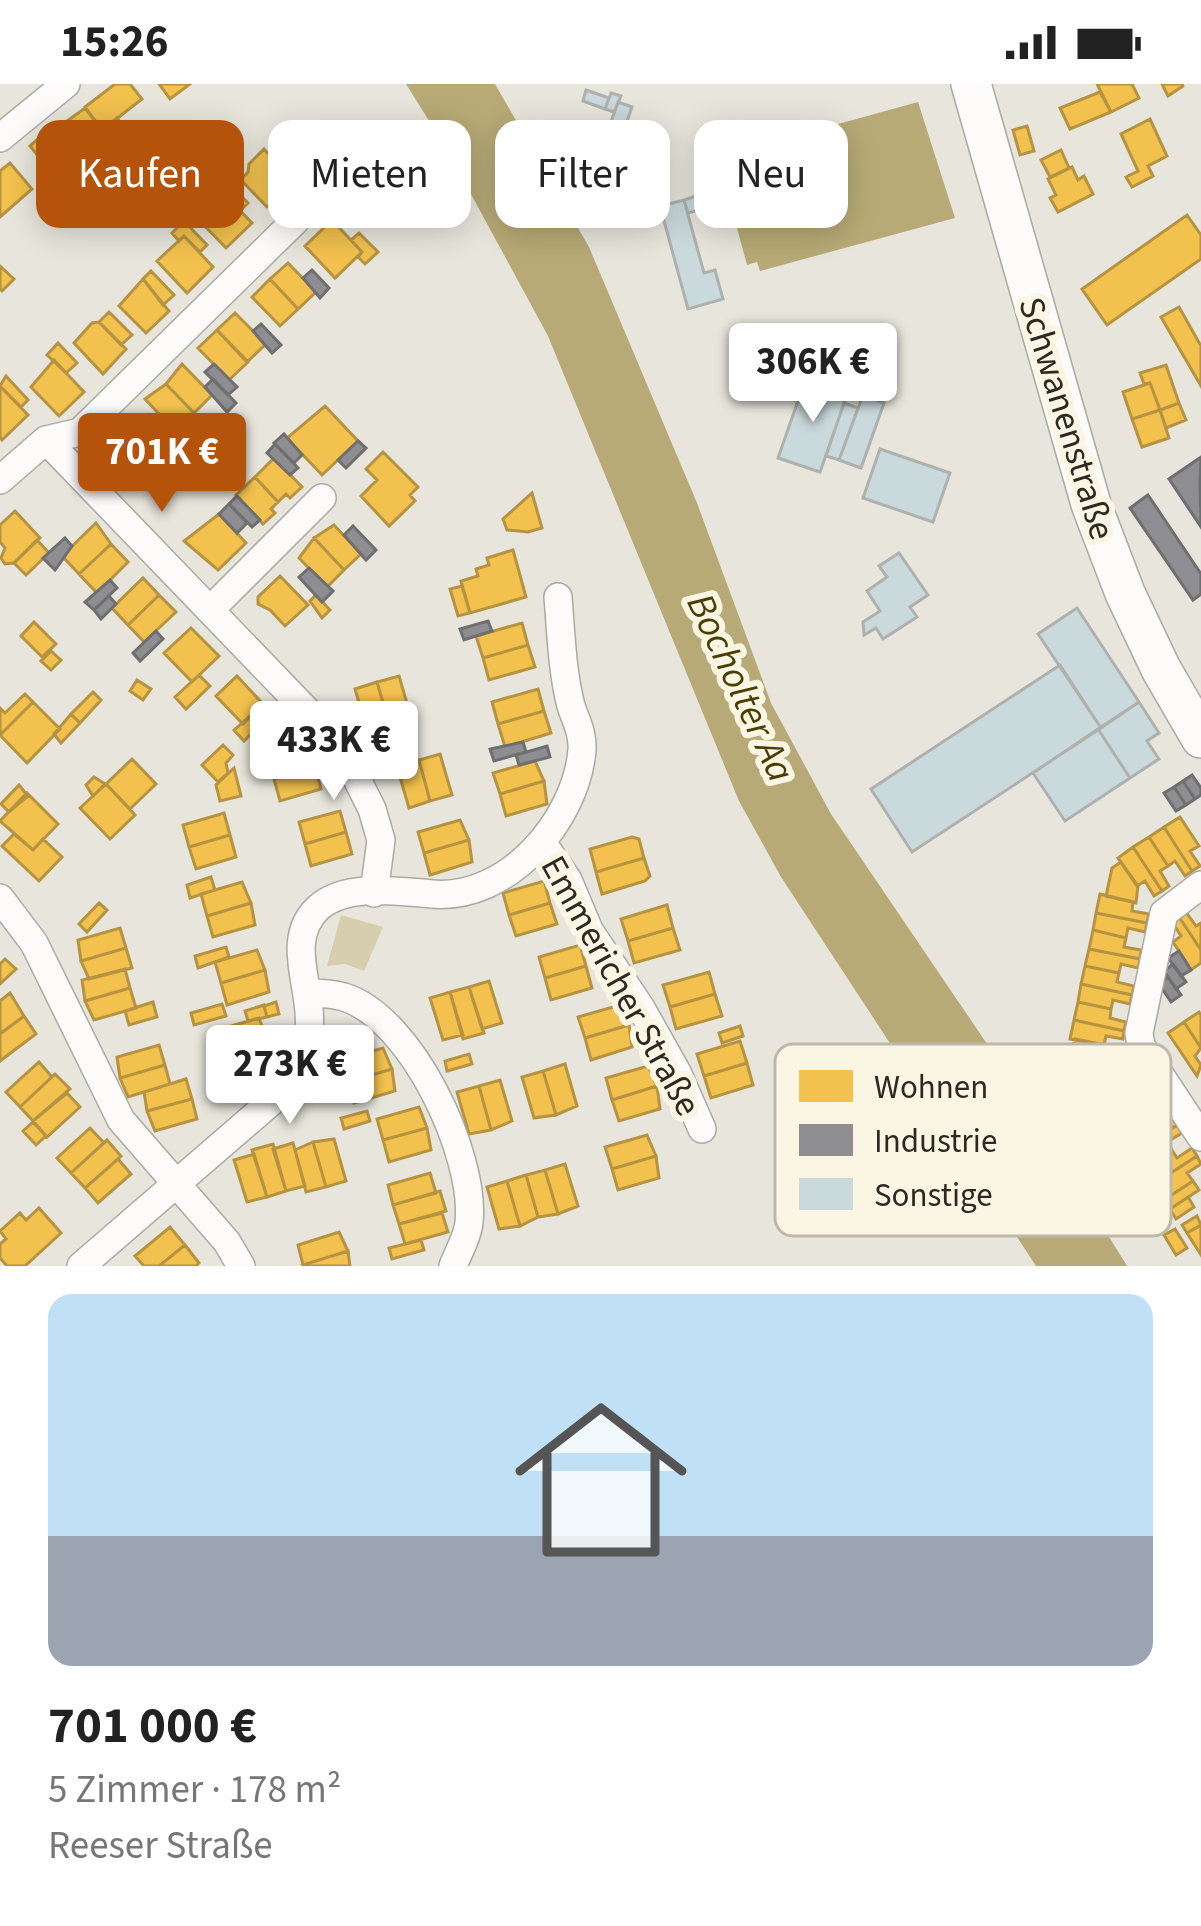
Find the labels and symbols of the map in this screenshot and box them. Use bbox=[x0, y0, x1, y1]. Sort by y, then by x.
street label: Schwanenstraße bbox=[1005, 291, 1128, 546]
pin: 306K € bbox=[715, 323, 911, 425]
pin: 701K € bbox=[64, 413, 260, 515]
water label: Bocholter Aa bbox=[672, 584, 808, 791]
pin: 433K € bbox=[236, 701, 432, 803]
street label: Emmericher Straße bbox=[528, 846, 713, 1125]
pin: 273K € bbox=[192, 1025, 388, 1127]
legend bbox=[775, 1044, 1171, 1236]
text: Wohnen bbox=[874, 1064, 988, 1111]
text: Industrie bbox=[874, 1118, 997, 1165]
text: Sonstige bbox=[874, 1172, 993, 1219]

